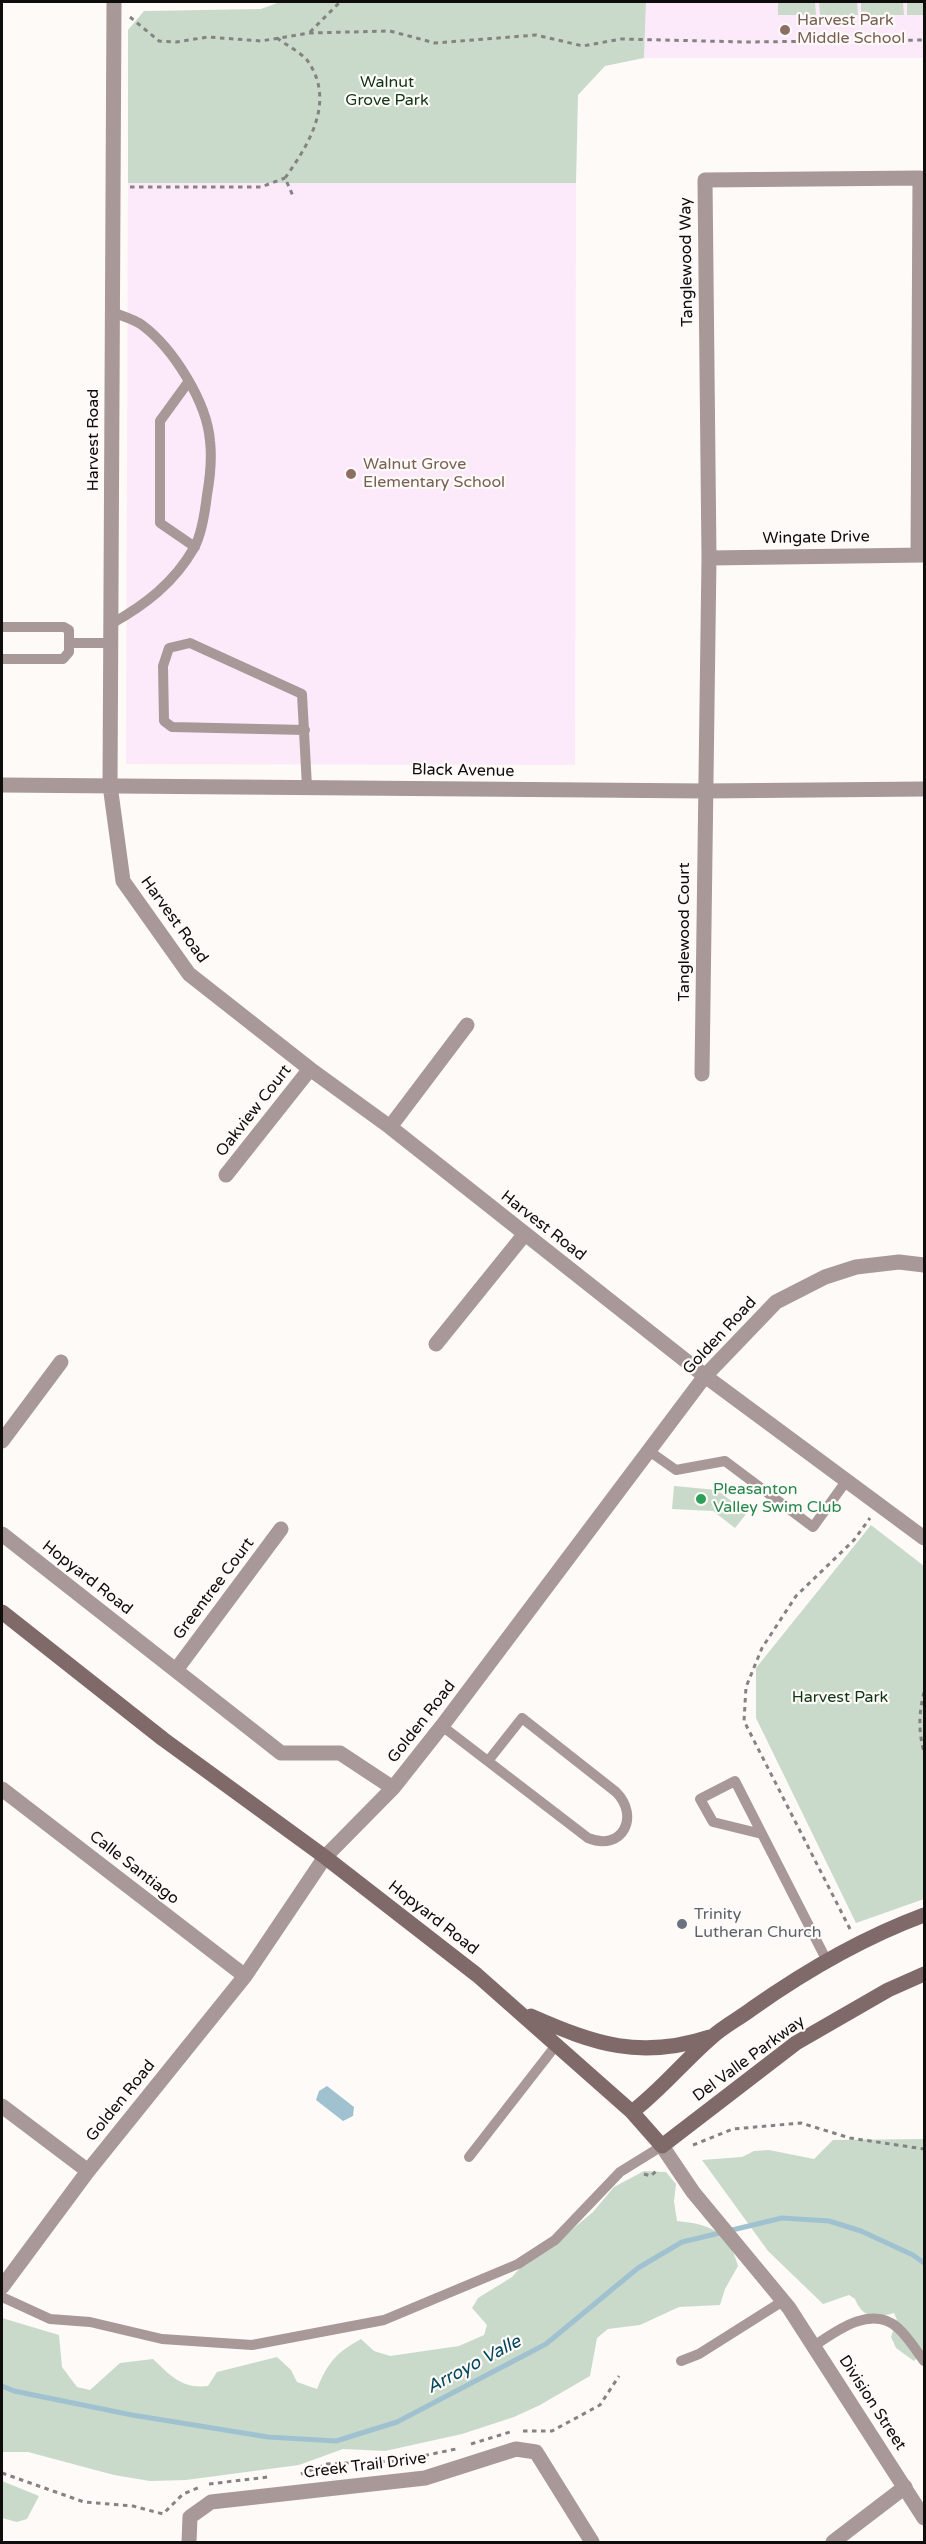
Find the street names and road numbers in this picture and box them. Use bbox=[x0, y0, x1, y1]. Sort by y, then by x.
street label: Tanglewood Way bbox=[676, 197, 698, 327]
street label: Harvest Road bbox=[84, 389, 104, 491]
street label: Wingate Drive bbox=[762, 527, 870, 549]
street label: Black Avenue bbox=[412, 761, 514, 781]
street label: Tanglewood Court bbox=[675, 862, 695, 1002]
street label: Harvest Road bbox=[136, 873, 212, 967]
street label: Oakview Court bbox=[212, 1061, 296, 1161]
street label: Harvest Road bbox=[497, 1187, 589, 1265]
street label: Golden Road bbox=[679, 1293, 761, 1379]
street label: Greentree Court bbox=[169, 1534, 259, 1644]
street label: Hopyard Road bbox=[38, 1537, 136, 1619]
street label: Golden Road bbox=[384, 1677, 460, 1767]
street label: Calle Santiago bbox=[85, 1827, 183, 1909]
street label: Hopyard Road bbox=[384, 1877, 482, 1959]
street label: Del Valle Parkway bbox=[689, 2012, 809, 2106]
street label: Golden Road bbox=[82, 2056, 160, 2146]
street label: Division Street bbox=[834, 2352, 910, 2454]
street label: Creek Trail Drive bbox=[303, 2449, 427, 2483]

